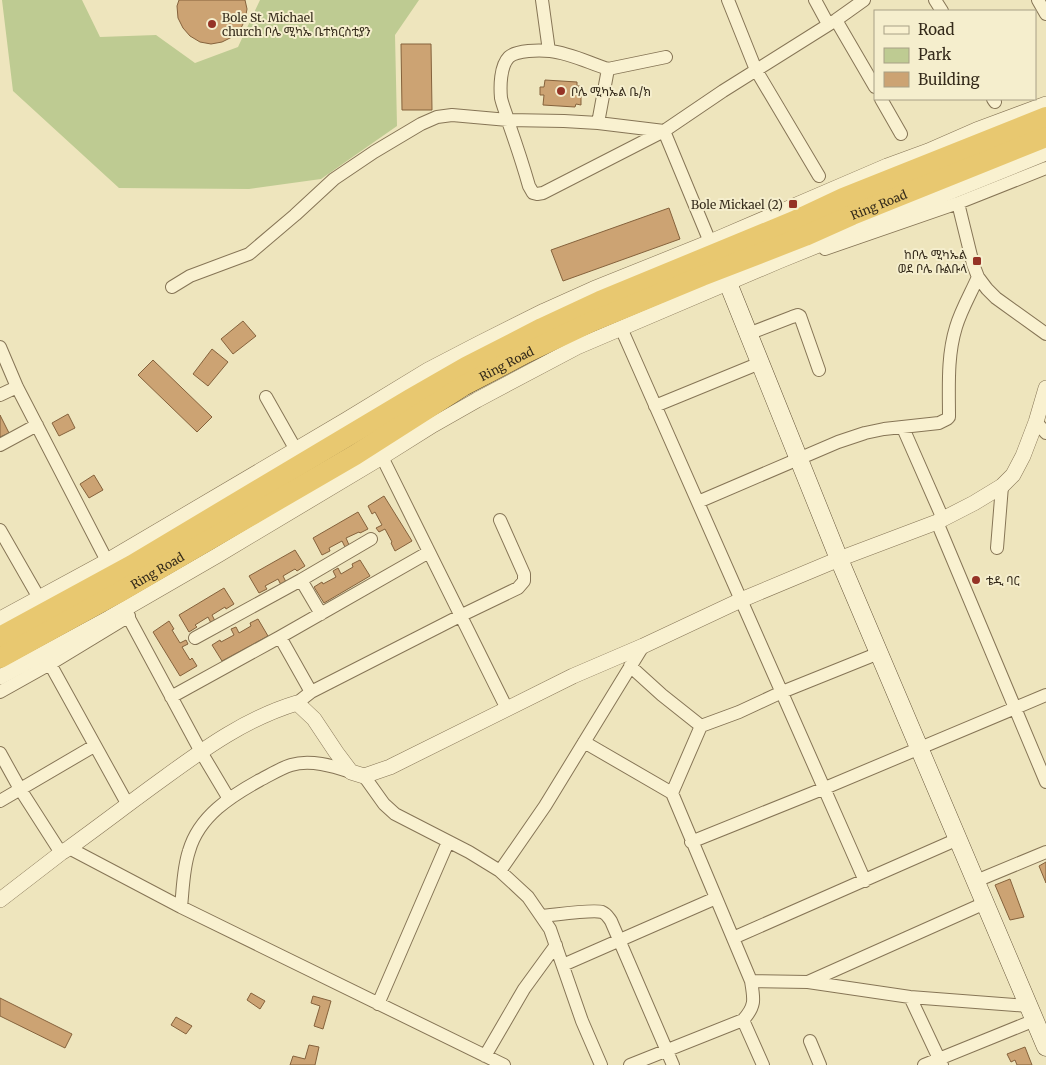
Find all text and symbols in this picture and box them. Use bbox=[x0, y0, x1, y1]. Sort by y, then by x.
place label: Bole St. Michael church ቦሌ ሚካኤ ቤተክርስቲያን bbox=[222, 10, 371, 39]
legend bbox=[874, 10, 1036, 100]
marker: Bole St. Michael church ቦሌ ሚካኤ ቤተክርስቲያን bbox=[206, 18, 218, 30]
text: Road bbox=[918, 20, 954, 39]
text: Park bbox=[918, 45, 952, 64]
text: Building bbox=[918, 70, 980, 89]
place label: ቦሌ ሚካኤል ቤ/ክ bbox=[571, 84, 651, 99]
marker: ቦሌ ሚካኤል ቤ/ክ bbox=[555, 85, 567, 97]
street label: Ring Road bbox=[848, 186, 909, 222]
place label: Bole Mickael (2) bbox=[691, 197, 783, 212]
marker: Bole Mickael (2) bbox=[787, 198, 799, 210]
place label: ከቦሌ ሚካኤል ወደ ቦሌ ቡልቡላ bbox=[898, 247, 967, 276]
marker: ከቦሌ ሚካኤል ወደ ቦሌ ቡልቡላ bbox=[971, 255, 983, 267]
street label: Ring Road bbox=[477, 343, 536, 384]
street label: Ring Road bbox=[128, 549, 187, 592]
place label: ቴዲ ባር bbox=[986, 573, 1020, 588]
marker: ቴዲ ባር bbox=[970, 574, 982, 586]

